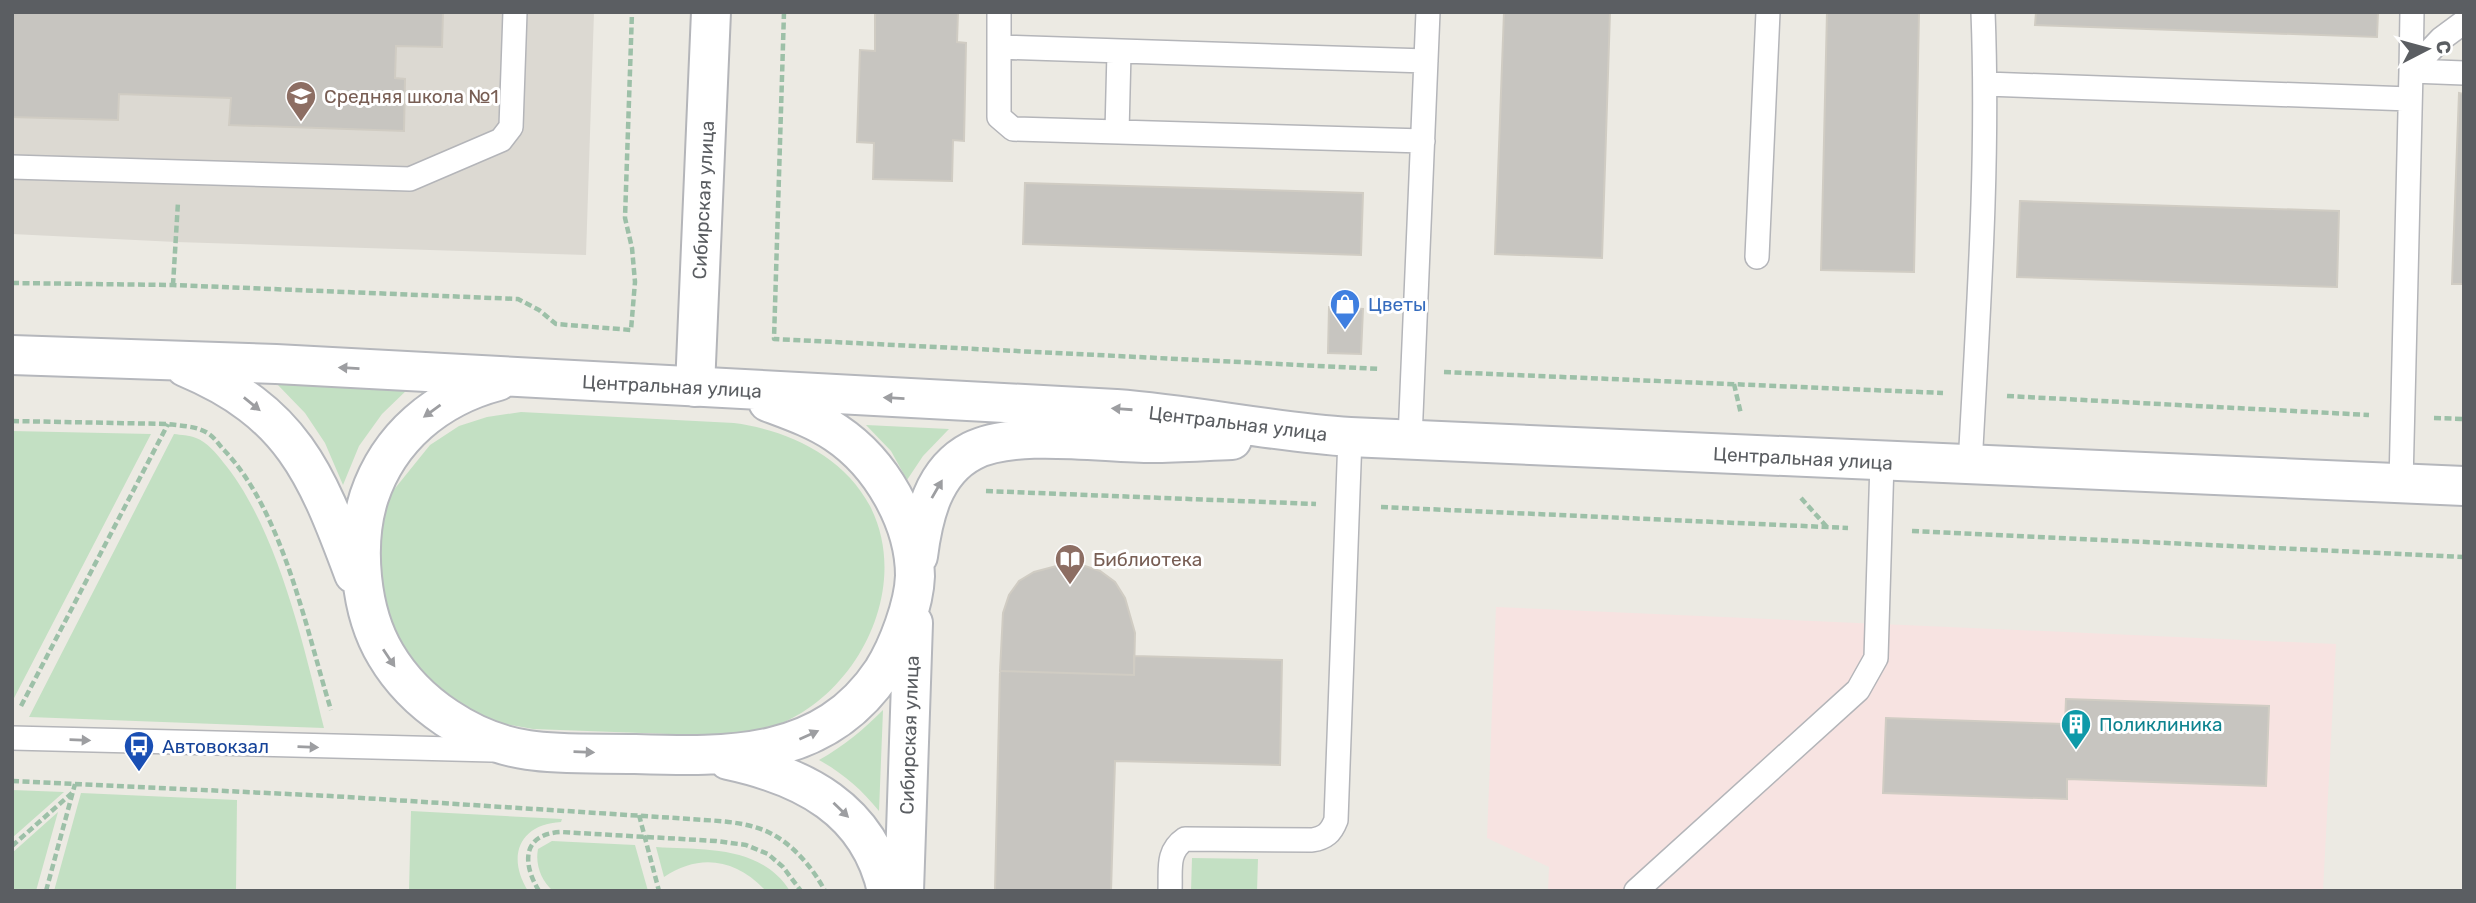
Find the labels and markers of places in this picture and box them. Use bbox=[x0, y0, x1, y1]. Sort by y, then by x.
school or university icon: Средняя школа №1 bbox=[284, 79, 318, 123]
place label: Средняя школа №1 bbox=[324, 85, 499, 108]
shop icon: Цветы bbox=[1328, 287, 1362, 331]
place label: Цветы bbox=[1368, 293, 1426, 316]
library icon: Библиотека bbox=[1053, 542, 1087, 586]
place label: Библиотека bbox=[1093, 548, 1202, 571]
building icon: Поликлиника bbox=[2059, 707, 2093, 751]
place label: Поликлиника bbox=[2099, 713, 2222, 736]
bus stop icon: Автовокзал bbox=[122, 729, 156, 773]
place label: Автовокзал bbox=[162, 735, 269, 758]

